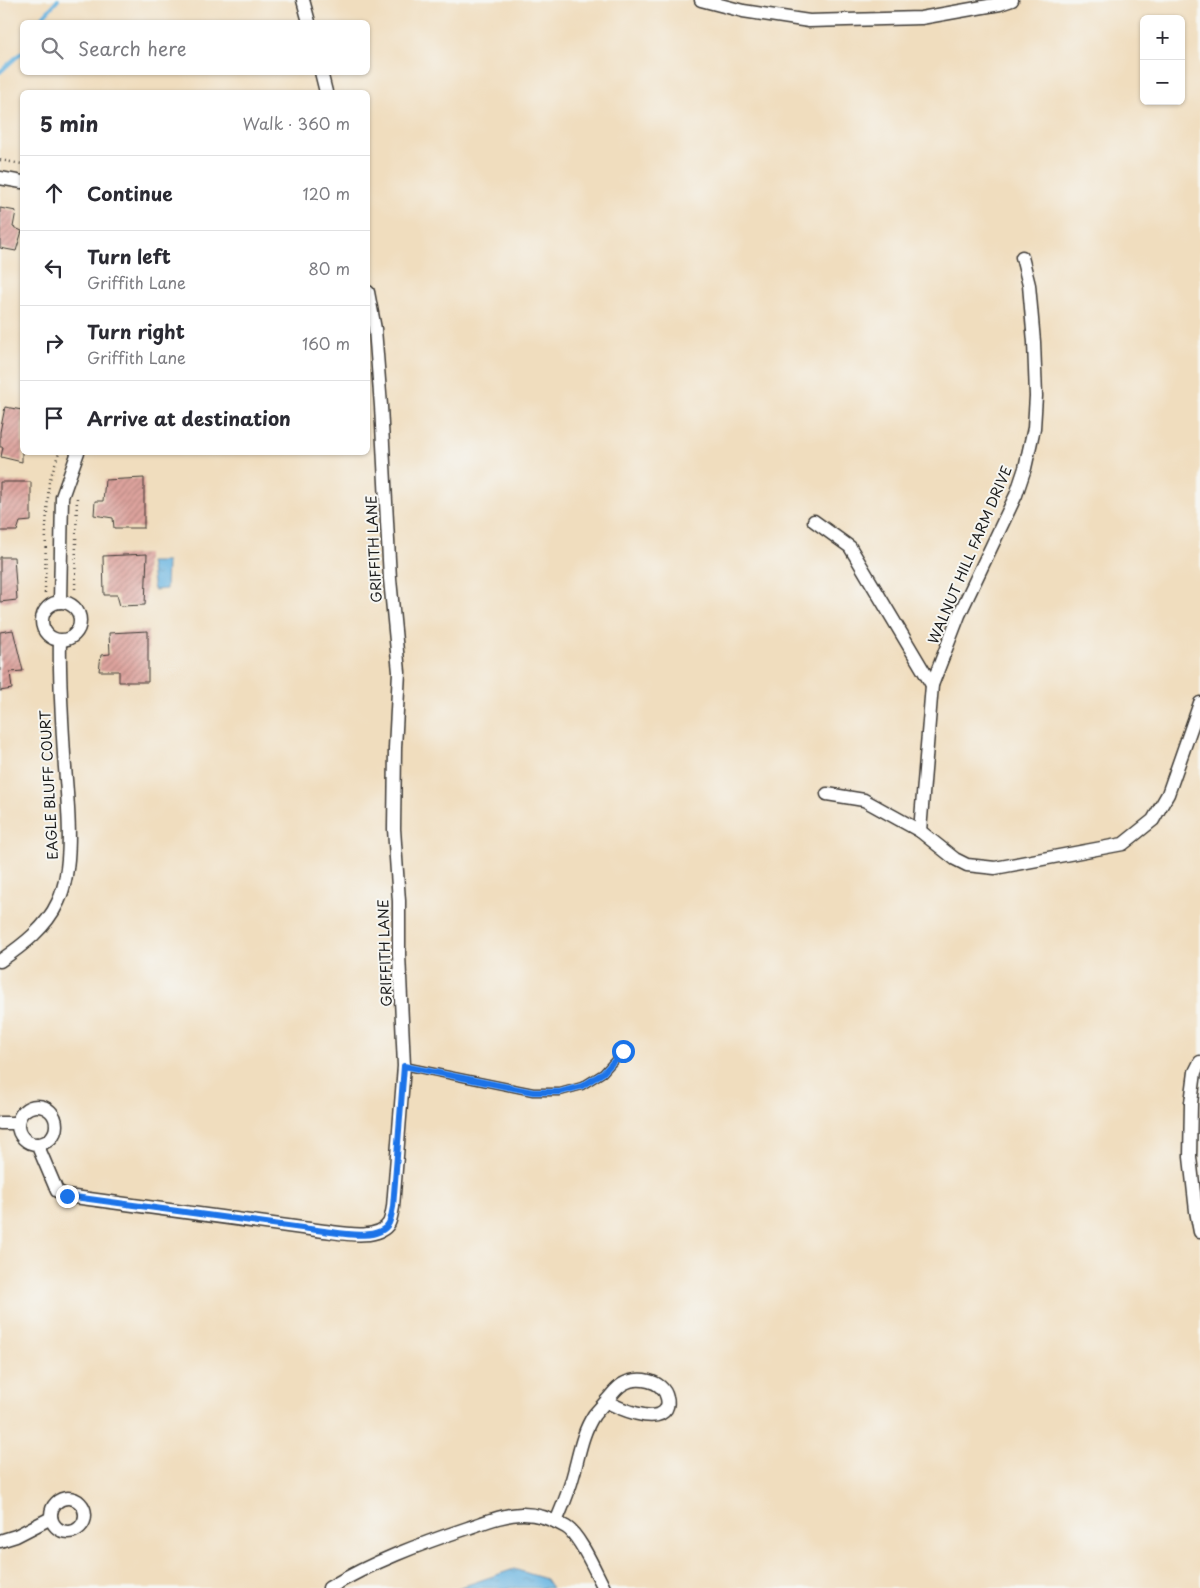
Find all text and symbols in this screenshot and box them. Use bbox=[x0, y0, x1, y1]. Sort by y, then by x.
map controls bbox=[1140, 15, 1185, 105]
button: + bbox=[1140, 15, 1185, 60]
search box bbox=[20, 20, 370, 75]
icon: search bbox=[38, 34, 66, 62]
text: Search here bbox=[78, 34, 187, 62]
button: − bbox=[1140, 60, 1185, 105]
text: 5 min bbox=[40, 107, 98, 139]
text: Walk · 360 m bbox=[243, 111, 350, 135]
icon: ahead bbox=[40, 179, 68, 207]
text: Continue bbox=[87, 179, 173, 207]
text: 120 m bbox=[303, 181, 350, 205]
text: Turn left bbox=[87, 242, 171, 270]
icon: left bbox=[40, 254, 68, 282]
text: 80 m bbox=[308, 256, 350, 280]
text: Griffith Lane bbox=[87, 270, 186, 294]
text: Turn right bbox=[87, 317, 185, 345]
icon: right bbox=[40, 329, 68, 357]
text: 160 m bbox=[302, 331, 350, 355]
text: Griffith Lane bbox=[87, 345, 186, 369]
icon: arrive bbox=[40, 404, 68, 432]
text: Arrive at destination bbox=[87, 404, 291, 432]
street label: WALNUT HILL FARM DRIVE bbox=[922, 462, 1017, 647]
street label: GRIFFITH LANE bbox=[360, 495, 387, 603]
street label: EAGLE BLUFF COURT bbox=[34, 709, 63, 860]
street label: GRIFFITH LANE bbox=[372, 899, 397, 1007]
route start bbox=[612, 1040, 635, 1063]
route end bbox=[56, 1185, 79, 1208]

